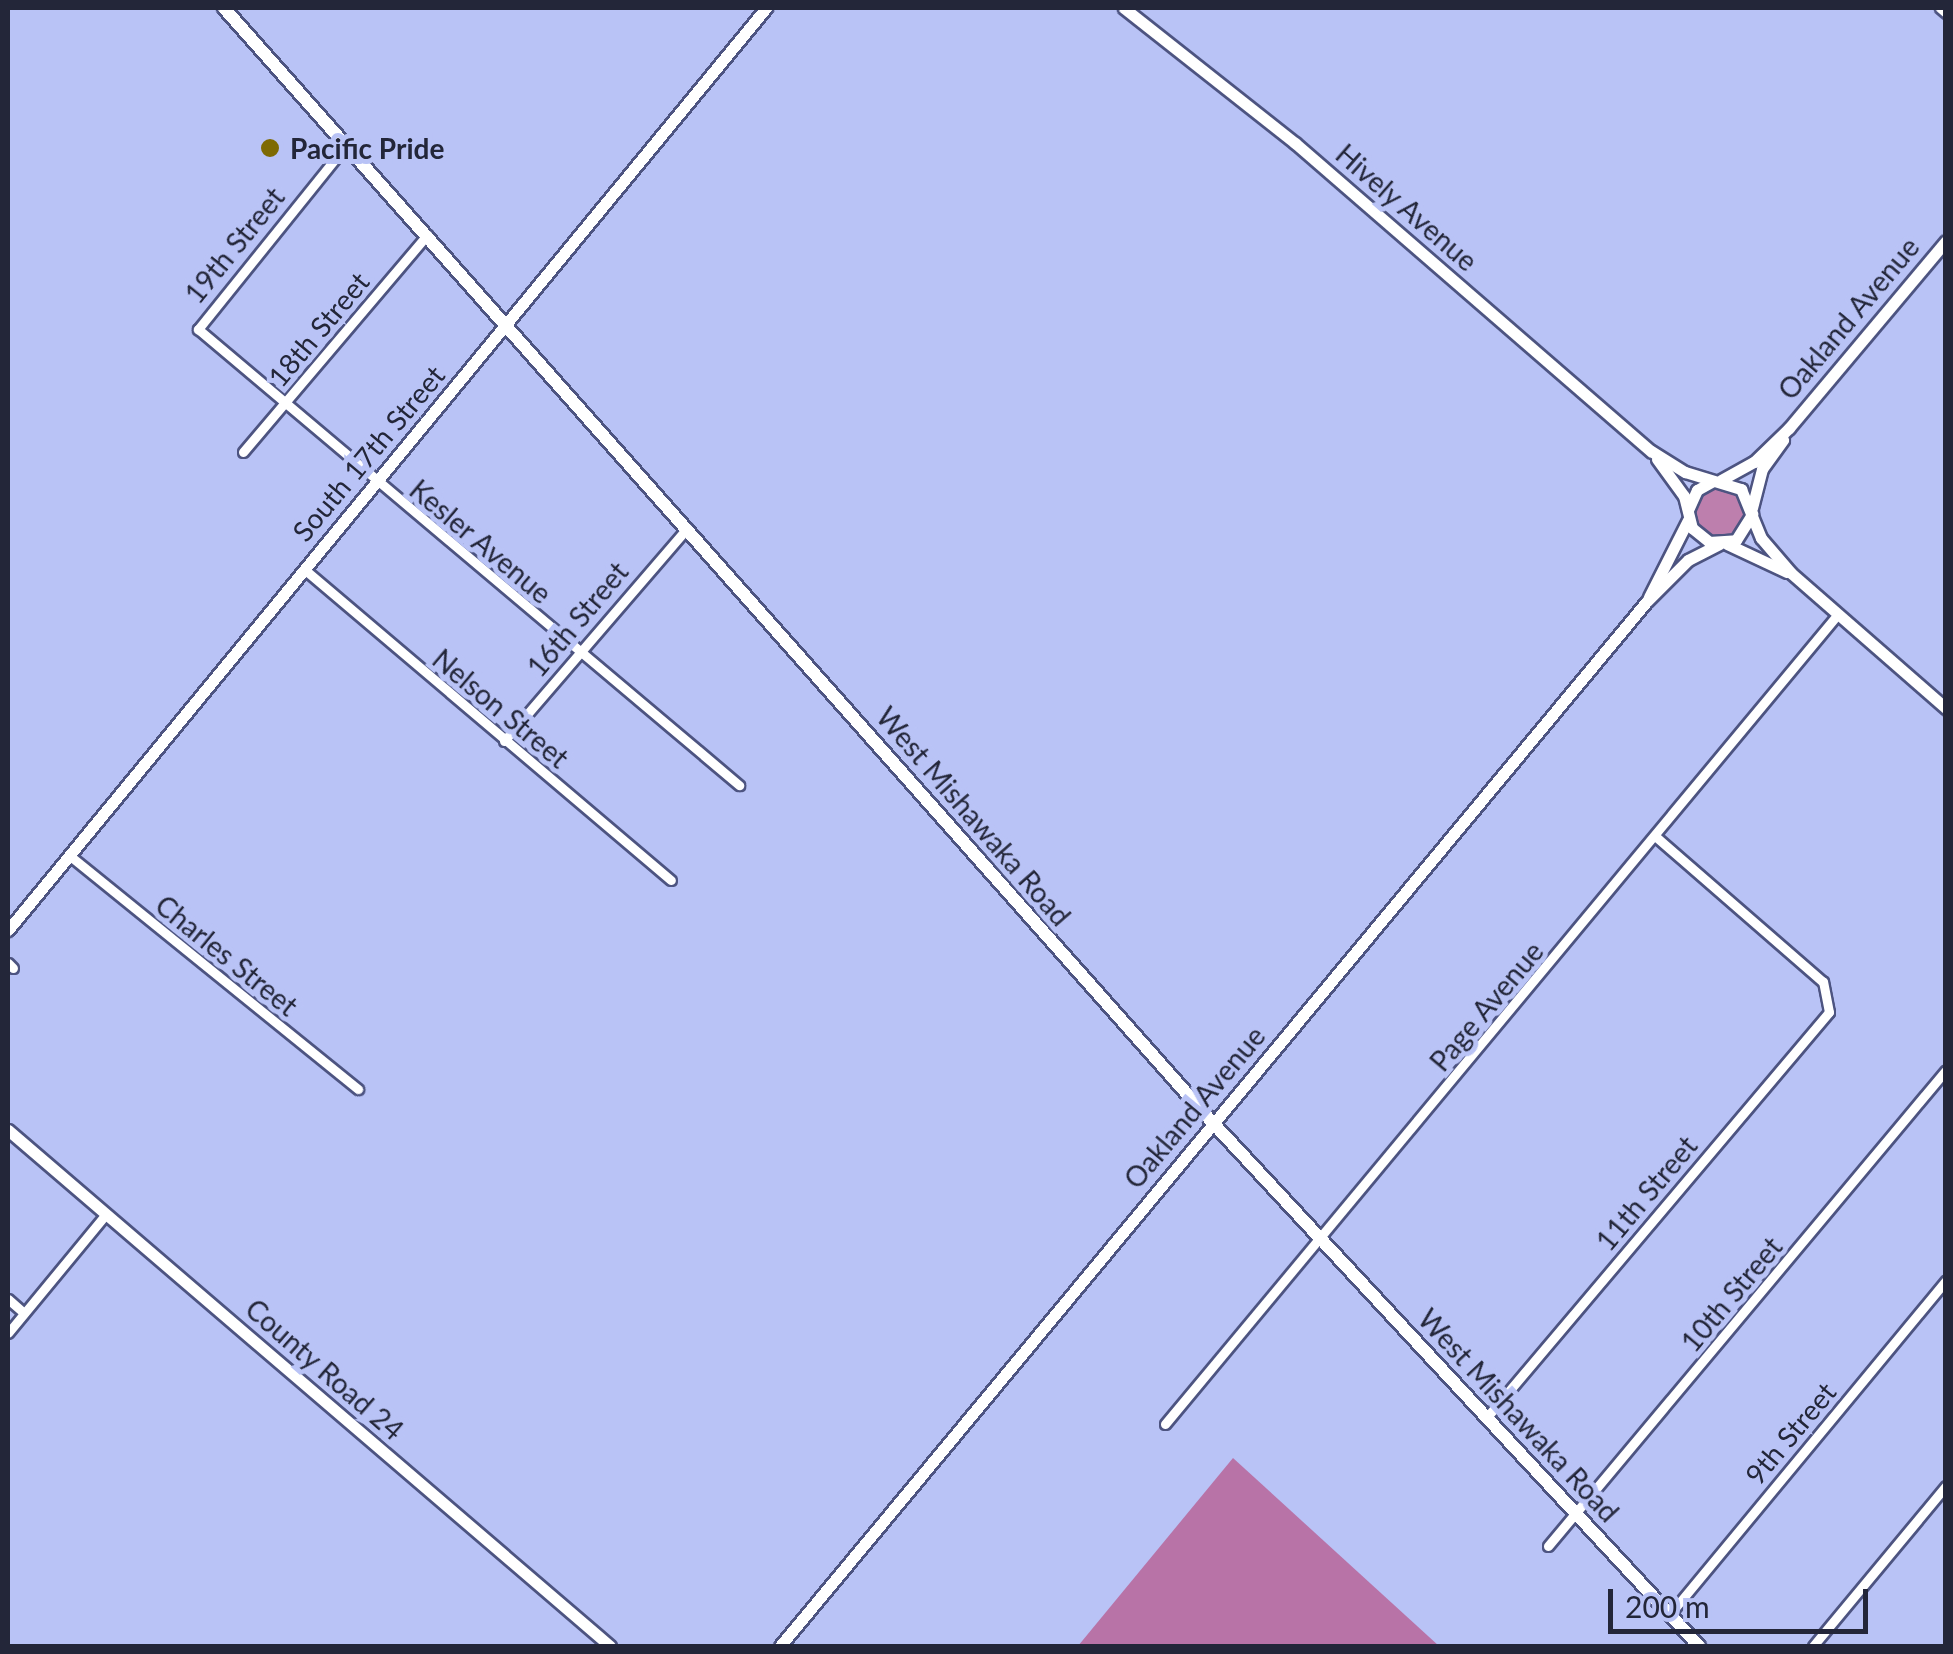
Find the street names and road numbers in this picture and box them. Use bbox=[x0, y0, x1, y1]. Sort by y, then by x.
street label: Hively Avenue bbox=[1329, 136, 1485, 278]
street label: 19th Street bbox=[177, 180, 291, 310]
street label: Oakland Avenue bbox=[1770, 230, 1926, 406]
street label: 18th Street bbox=[260, 265, 376, 393]
street label: South 17th Street bbox=[285, 359, 451, 547]
street label: Kesler Avenue bbox=[403, 472, 559, 610]
street label: 16th Street bbox=[519, 555, 635, 683]
street label: Nelson Street bbox=[426, 642, 576, 774]
street label: West Mishawaka Road bbox=[870, 700, 1078, 932]
street label: Charles Street bbox=[149, 888, 305, 1022]
street label: Page Avenue bbox=[1422, 934, 1550, 1078]
street label: Oakland Avenue bbox=[1116, 1019, 1272, 1195]
street label: 11th Street bbox=[1588, 1129, 1704, 1257]
street label: 10th Street bbox=[1673, 1230, 1789, 1358]
street label: County Road 24 bbox=[239, 1291, 411, 1447]
street label: West Mishawaka Road bbox=[1412, 1302, 1626, 1528]
street label: 9th Street bbox=[1738, 1375, 1842, 1491]

